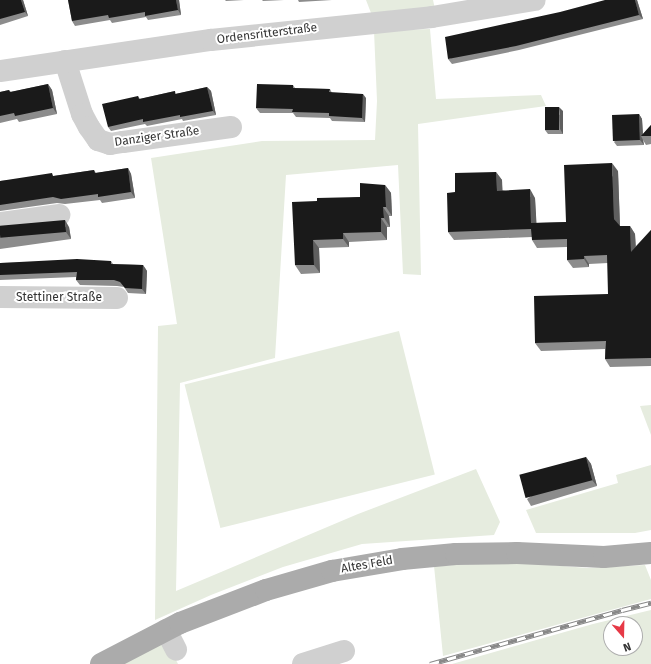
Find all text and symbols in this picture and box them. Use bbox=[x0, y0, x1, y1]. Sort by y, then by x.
street label: Ordensritterstraße bbox=[216, 21, 318, 47]
street label: Danziger Straße bbox=[114, 124, 200, 150]
street label: Stettiner Straße bbox=[16, 291, 102, 305]
street label: Altes Feld bbox=[340, 553, 394, 577]
north arrow bbox=[603, 616, 643, 656]
text: N bbox=[621, 639, 633, 654]

